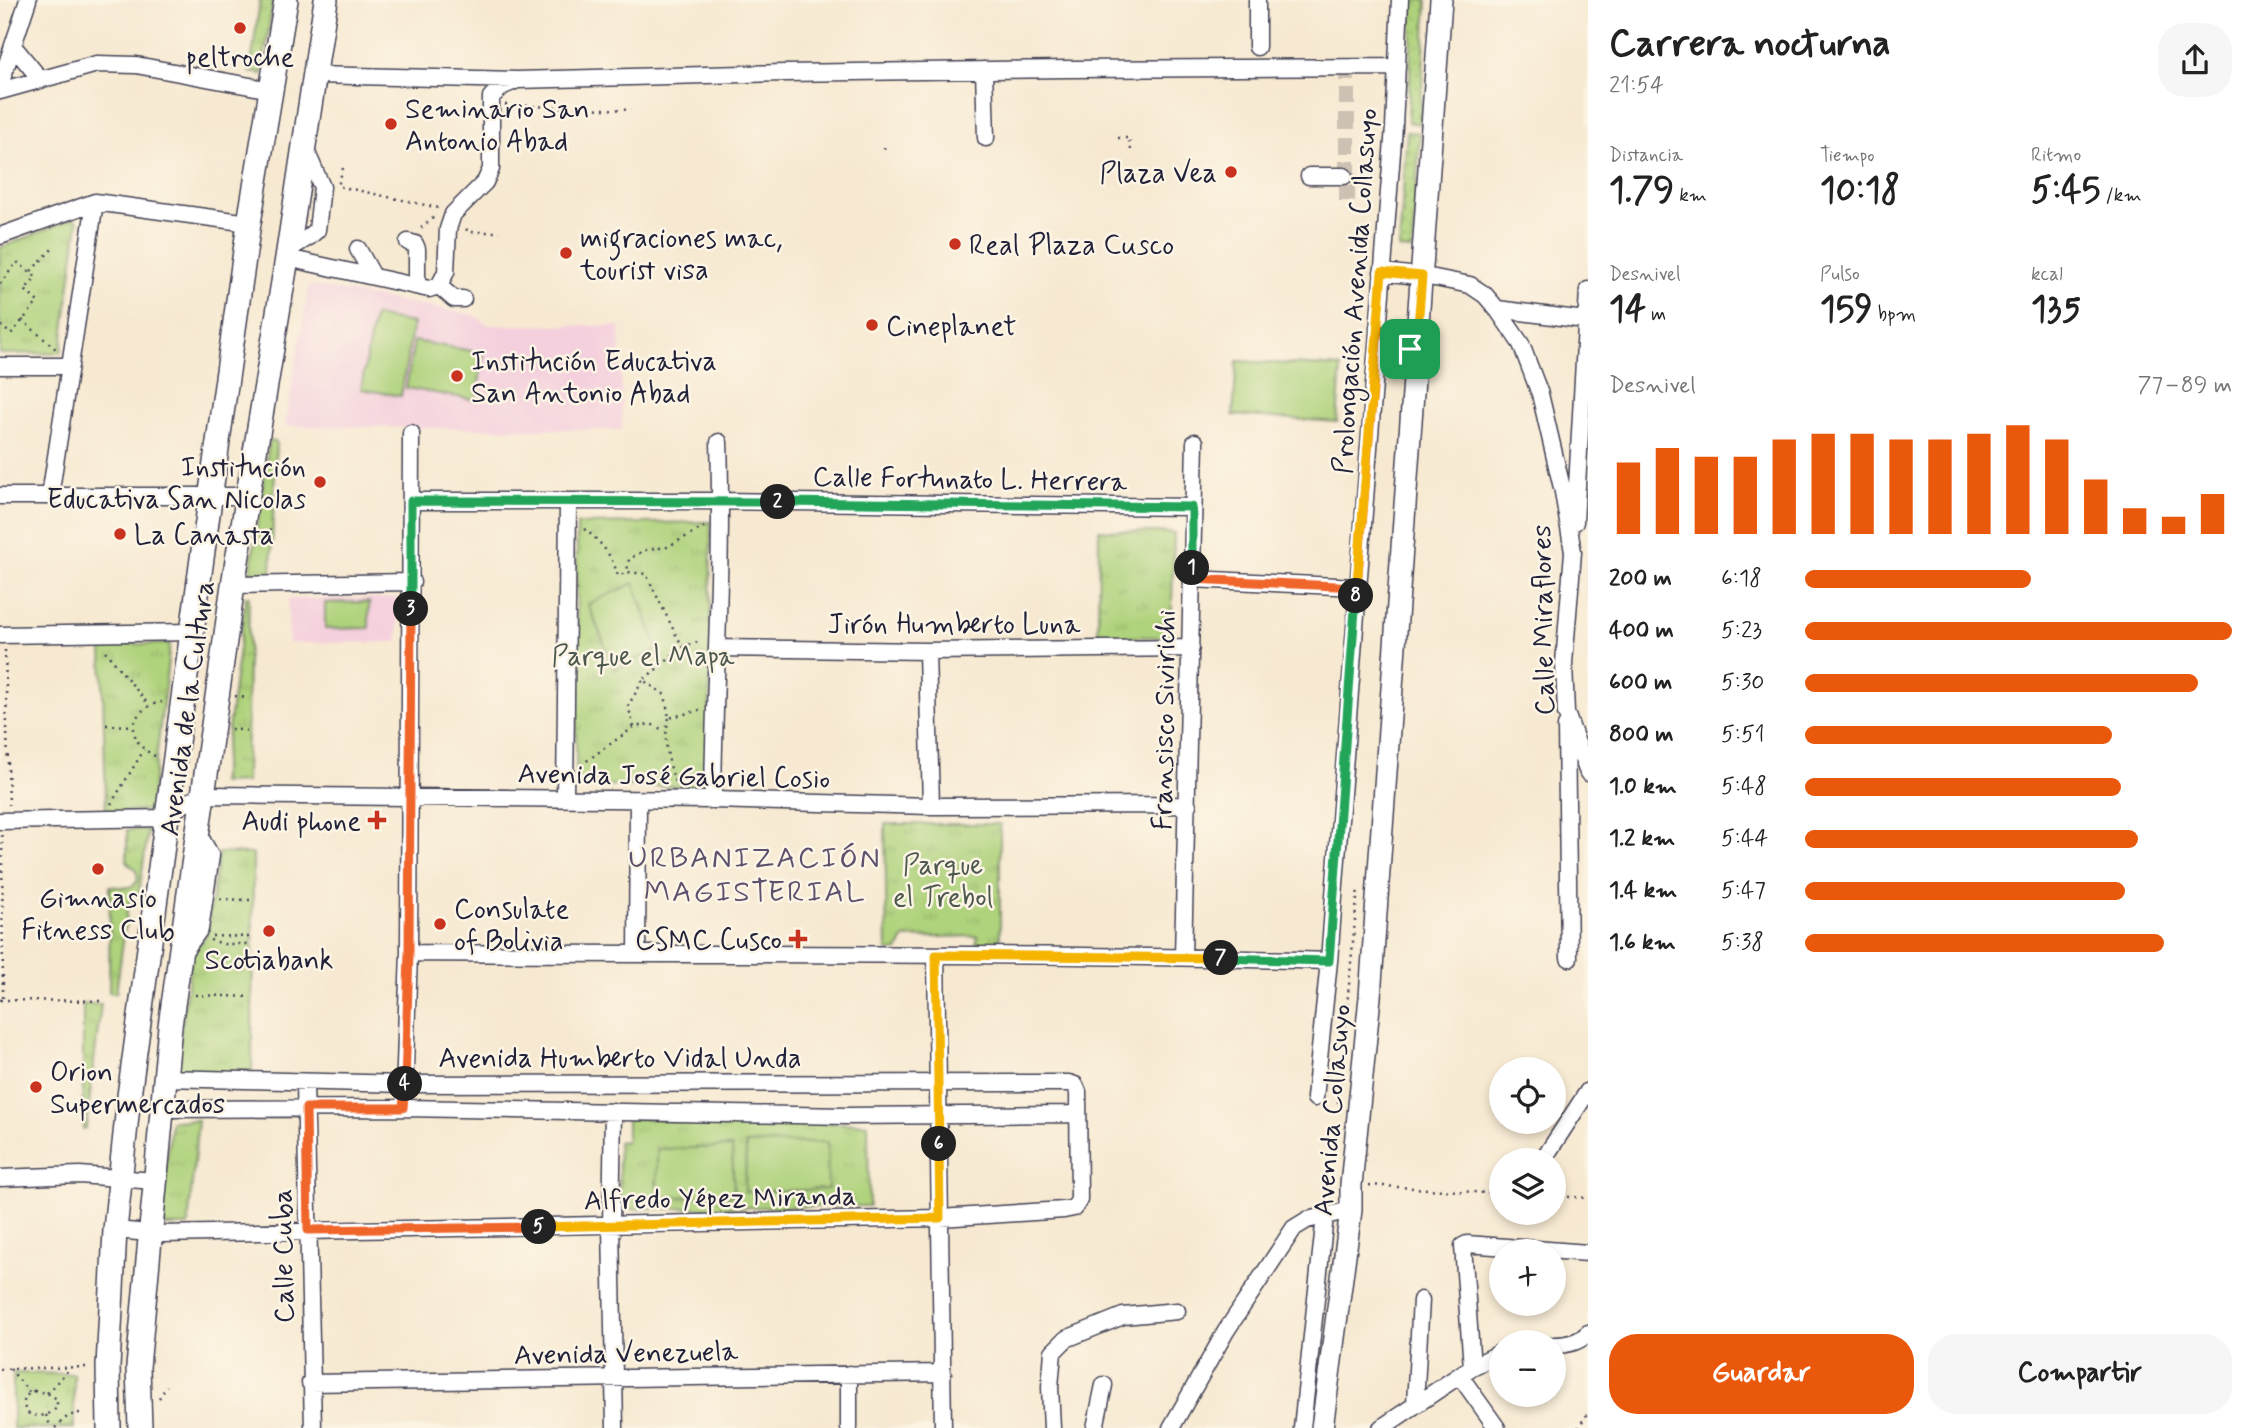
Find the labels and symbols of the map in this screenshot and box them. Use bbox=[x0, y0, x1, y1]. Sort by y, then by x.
marker: peltroche bbox=[232, 20, 248, 36]
place label: peltroche bbox=[186, 40, 294, 77]
place label: Seminario San Antonio Abad bbox=[405, 92, 590, 161]
street label: Prolongación Avenida Collasuyo bbox=[1325, 107, 1390, 475]
marker: Seminario San Antonio Abad bbox=[383, 116, 399, 132]
place label: Plaza Vea bbox=[1100, 156, 1217, 193]
marker: Plaza Vea bbox=[1223, 164, 1239, 180]
place label: migraciones mac, tourist visa bbox=[579, 221, 782, 290]
place label: Real Plaza Cusco bbox=[969, 228, 1174, 265]
marker: Real Plaza Cusco bbox=[947, 236, 963, 252]
marker: migraciones mac, tourist visa bbox=[558, 245, 574, 261]
place label: Cineplanet bbox=[886, 309, 1016, 346]
marker: Cineplanet bbox=[864, 317, 880, 333]
pin bbox=[1380, 319, 1440, 379]
place label: Institución Educativa San Antonio Abad bbox=[471, 344, 717, 413]
marker: Institución Educativa San Antonio Abad bbox=[449, 368, 465, 384]
place label: Institución Educativa San Nicolas bbox=[47, 450, 306, 519]
street label: Calle Fortunato L. Herrera bbox=[812, 459, 1128, 502]
marker: Institución Educativa San Nicolas bbox=[312, 474, 328, 490]
pin: 2 bbox=[760, 484, 796, 520]
place label: La Canasta bbox=[134, 518, 274, 555]
street label: Calle Miraflores bbox=[1524, 524, 1565, 716]
marker: La Canasta bbox=[112, 526, 128, 542]
pin: 1 bbox=[1174, 550, 1210, 586]
street label: Avenida de la Cultura bbox=[152, 578, 225, 839]
pin: 8 bbox=[1338, 578, 1374, 614]
pin: 3 bbox=[394, 592, 428, 626]
street label: Jirón Humberto Luna bbox=[827, 607, 1081, 644]
street label: Fransisco Sivirichi bbox=[1145, 610, 1186, 831]
park label: Parque el Mapa bbox=[551, 639, 735, 676]
street label: Avenida José Gabriel Cosio bbox=[517, 756, 831, 799]
place label: Audi phone bbox=[241, 804, 361, 841]
marker: Audi phone bbox=[367, 810, 387, 830]
district label: URBANIZACIÓN MAGISTERIAL bbox=[628, 839, 882, 912]
park label: Parque el Trebol bbox=[893, 848, 993, 917]
marker: Gimnasio Fitness Club bbox=[90, 861, 106, 877]
place label: Gimnasio Fitness Club bbox=[21, 881, 175, 950]
place label: Consulate of Bolivia bbox=[454, 892, 569, 961]
marker: Consulate of Bolivia bbox=[432, 916, 448, 932]
marker: Scotiabank bbox=[261, 923, 277, 939]
place label: CSMC Cusco bbox=[635, 923, 782, 960]
marker: CSMC Cusco bbox=[788, 929, 808, 949]
pin: 7 bbox=[1204, 940, 1238, 976]
place label: Scotiabank bbox=[205, 943, 334, 980]
street label: Avenida Collasuyo bbox=[1306, 1003, 1361, 1218]
street label: Avenida Humberto Vidal Unda bbox=[438, 1041, 802, 1078]
place label: Orion Supermercados bbox=[50, 1055, 225, 1124]
pin: 4 bbox=[388, 1066, 422, 1102]
marker: Orion Supermercados bbox=[28, 1079, 44, 1095]
pin: 6 bbox=[922, 1126, 956, 1162]
street label: Alfredo Yépez Miranda bbox=[584, 1179, 857, 1220]
street label: Calle Cuba bbox=[265, 1188, 304, 1324]
pin: 5 bbox=[522, 1210, 556, 1244]
street label: Avenida Venezuela bbox=[513, 1334, 739, 1375]

